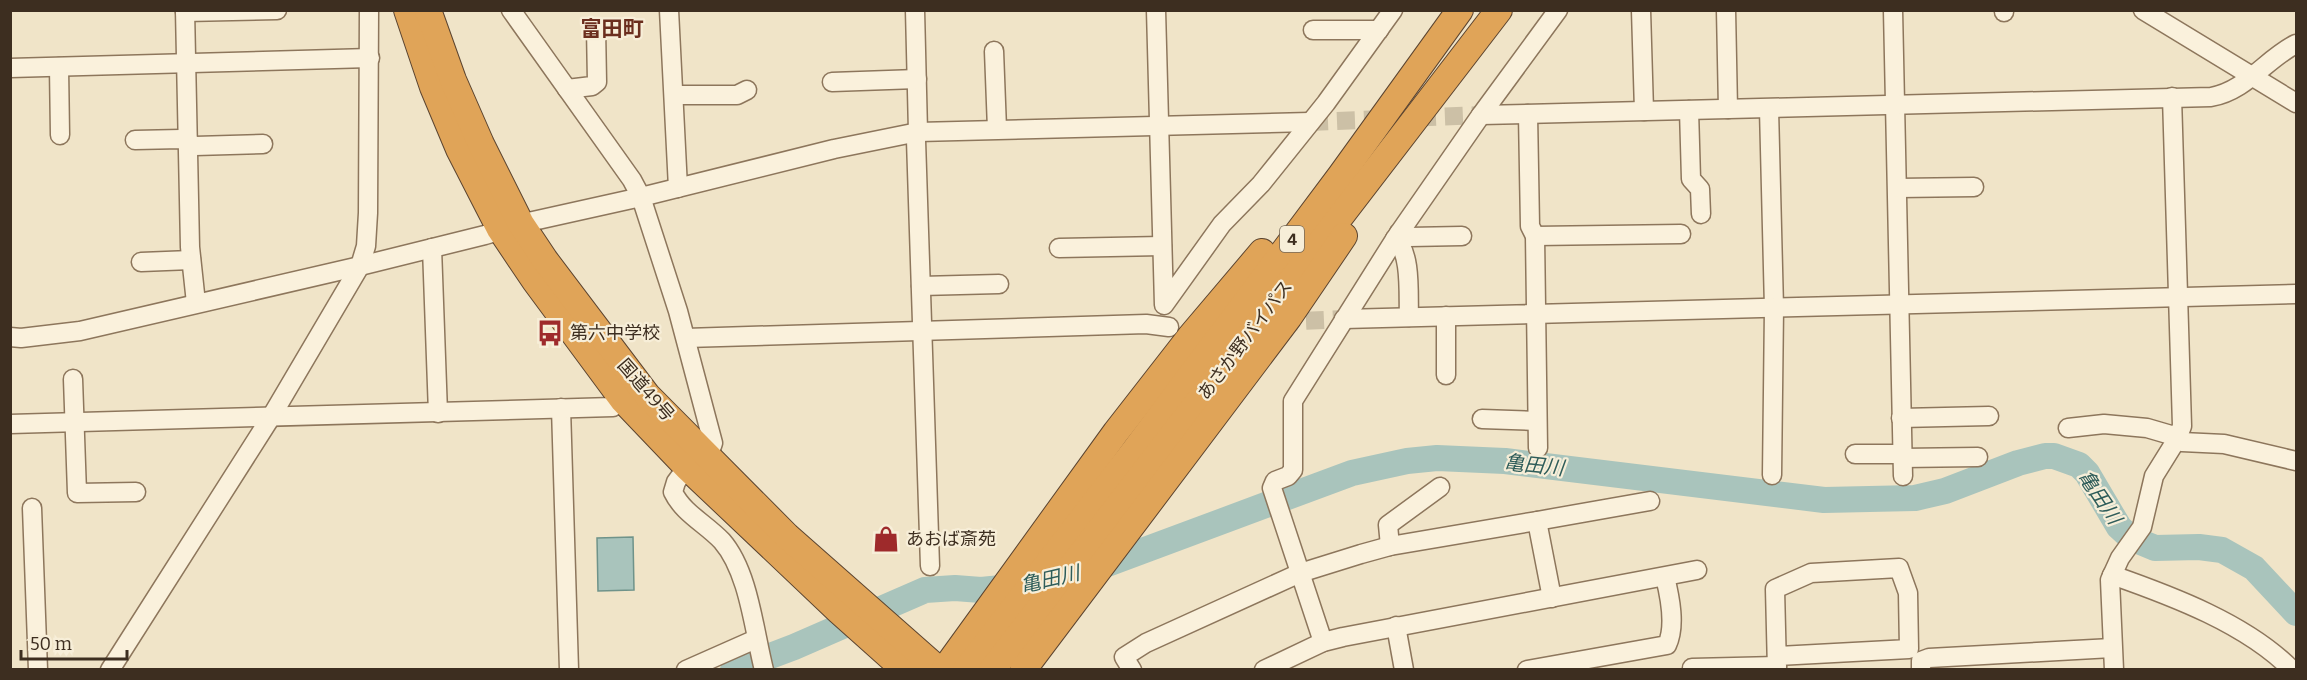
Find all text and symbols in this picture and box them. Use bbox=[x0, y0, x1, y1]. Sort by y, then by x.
district label: 富田町 bbox=[581, 16, 644, 42]
road number: 4 bbox=[1280, 226, 1304, 252]
street label: あさか野バイパス bbox=[1193, 276, 1297, 404]
bus stop icon: 第六中学校 bbox=[535, 318, 565, 348]
place label: 第六中学校 bbox=[570, 322, 660, 344]
street label: 国道49号 bbox=[613, 354, 679, 426]
water label: 亀田川 bbox=[1503, 450, 1567, 480]
water label: 亀田川 bbox=[2073, 465, 2128, 530]
shop icon: あおば斎苑 bbox=[871, 524, 901, 554]
place label: あおば斎苑 bbox=[906, 528, 996, 550]
water label: 亀田川 bbox=[1018, 560, 1084, 597]
scale bar bbox=[21, 623, 128, 661]
text: 50 m bbox=[30, 633, 72, 655]

